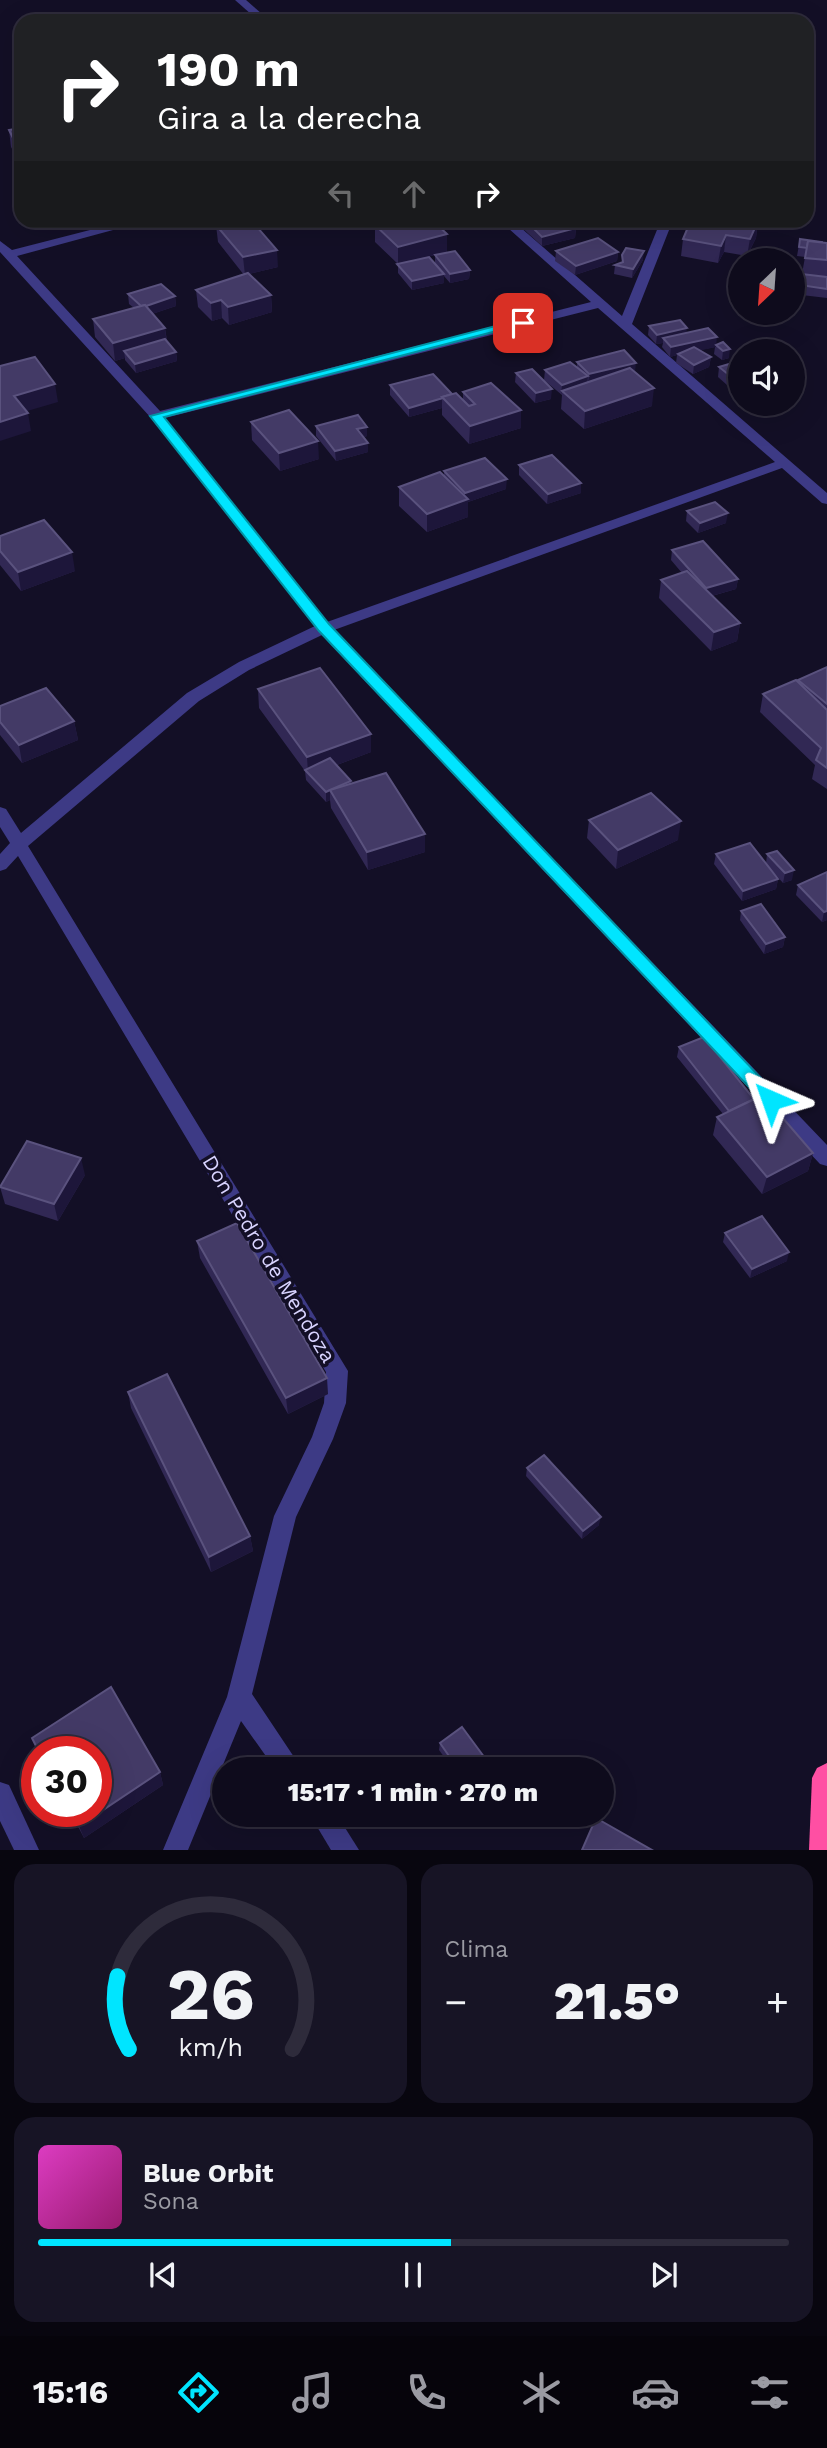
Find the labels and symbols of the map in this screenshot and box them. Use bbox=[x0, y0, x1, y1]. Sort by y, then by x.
north arrow bbox=[728, 248, 805, 326]
pin bbox=[493, 293, 553, 353]
position arrow bbox=[734, 1063, 808, 1137]
street label: Don Pedro de Mendoza bbox=[197, 1150, 341, 1367]
speed limit sign: 30 bbox=[21, 1736, 112, 1827]

